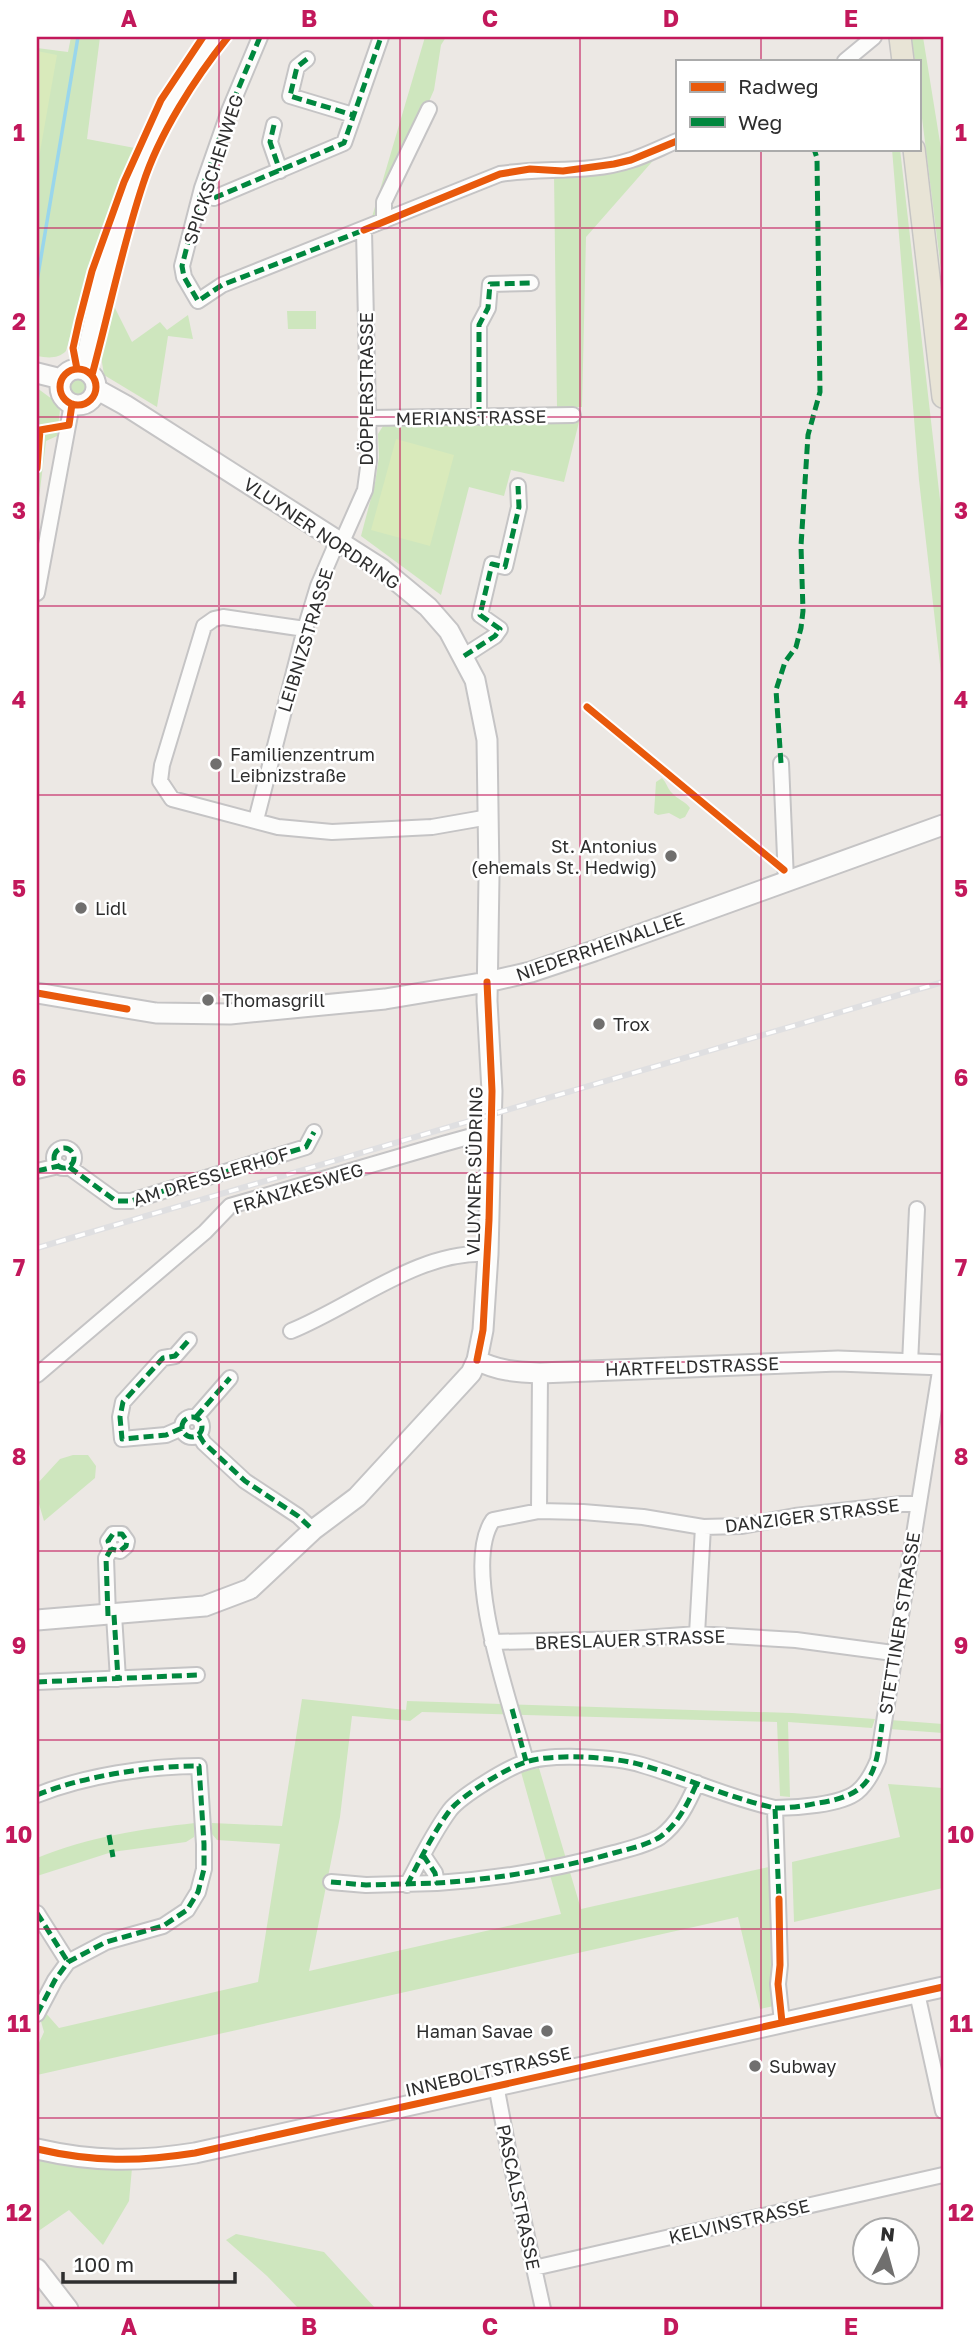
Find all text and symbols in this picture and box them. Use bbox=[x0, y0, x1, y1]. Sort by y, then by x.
text: A bbox=[121, 4, 138, 32]
text: B bbox=[301, 4, 317, 32]
text: C bbox=[482, 4, 498, 32]
text: D bbox=[663, 4, 679, 32]
text: E bbox=[844, 4, 858, 32]
legend bbox=[676, 60, 920, 150]
text: Radweg bbox=[738, 73, 819, 99]
street label: SPICKSCHENWEG bbox=[178, 91, 248, 247]
text: Weg bbox=[738, 109, 782, 135]
text: 1 bbox=[13, 118, 25, 146]
text: 1 bbox=[955, 118, 967, 146]
text: 2 bbox=[12, 307, 26, 335]
text: 2 bbox=[954, 307, 968, 335]
street label: DÖPPERSTRASSE bbox=[355, 312, 377, 466]
street label: MERIANSTRASSE bbox=[395, 405, 547, 429]
street label: VLUYNER NORDRING bbox=[240, 472, 404, 594]
text: 3 bbox=[12, 496, 26, 524]
text: 3 bbox=[954, 496, 968, 524]
street label: LEIBNIZSTRASSE bbox=[273, 565, 337, 715]
text: 4 bbox=[12, 685, 26, 713]
text: 4 bbox=[954, 685, 968, 713]
place label: Familienzentrum Leibnizstraße bbox=[230, 743, 375, 786]
marker: Familienzentrum Leibnizstraße bbox=[208, 756, 224, 772]
place label: St. Antonius (ehemals St. Hedwig) bbox=[471, 835, 657, 878]
marker: St. Antonius (ehemals St. Hedwig) bbox=[663, 848, 679, 864]
text: 5 bbox=[12, 874, 26, 902]
text: 5 bbox=[954, 874, 968, 902]
place label: Lidl bbox=[95, 897, 127, 919]
marker: Lidl bbox=[73, 900, 89, 916]
street label: NIEDERRHEINALLEE bbox=[513, 907, 687, 985]
place label: Thomasgrill bbox=[222, 989, 325, 1011]
marker: Thomasgrill bbox=[200, 992, 216, 1008]
place label: Trox bbox=[613, 1013, 650, 1035]
marker: Trox bbox=[591, 1016, 607, 1032]
text: 6 bbox=[12, 1063, 26, 1091]
text: 6 bbox=[954, 1063, 968, 1091]
street label: VLUYNER SÜDRING bbox=[462, 1086, 486, 1256]
street label: AM DRESSLERHOF bbox=[130, 1142, 292, 1210]
street label: FRÄNZKESWEG bbox=[230, 1158, 366, 1218]
text: 7 bbox=[13, 1253, 25, 1281]
text: 7 bbox=[955, 1253, 967, 1281]
street label: HARTFELDSTRASSE bbox=[605, 1352, 779, 1380]
text: 8 bbox=[12, 1442, 26, 1470]
text: 8 bbox=[954, 1442, 968, 1470]
street label: DANZIGER STRASSE bbox=[724, 1493, 900, 1537]
street label: STETTINER STRASSE bbox=[874, 1530, 924, 1716]
street label: BRESLAUER STRASSE bbox=[534, 1625, 726, 1653]
text: 9 bbox=[12, 1631, 26, 1659]
text: 9 bbox=[954, 1631, 968, 1659]
text: 10 bbox=[6, 1820, 32, 1848]
text: 10 bbox=[948, 1820, 974, 1848]
text: 11 bbox=[7, 2009, 31, 2037]
text: 11 bbox=[949, 2009, 973, 2037]
place label: Haman Savae bbox=[416, 2020, 533, 2042]
marker: Haman Savae bbox=[539, 2023, 555, 2039]
street label: INNEBOLTSTRASSE bbox=[403, 2041, 573, 2101]
place label: Subway bbox=[769, 2055, 836, 2077]
marker: Subway bbox=[747, 2058, 763, 2074]
street label: PASCALSTRASSE bbox=[493, 2122, 545, 2272]
street label: KELVINSTRASSE bbox=[666, 2194, 812, 2248]
text: 12 bbox=[6, 2198, 32, 2226]
text: 12 bbox=[948, 2198, 974, 2226]
north arrow bbox=[850, 2216, 920, 2286]
text: N bbox=[879, 2221, 896, 2246]
scale bar bbox=[63, 2241, 234, 2285]
text: 100 m bbox=[74, 2251, 134, 2277]
text: A bbox=[121, 2312, 138, 2340]
text: B bbox=[301, 2312, 317, 2340]
text: C bbox=[482, 2312, 498, 2340]
text: D bbox=[663, 2312, 679, 2340]
text: E bbox=[844, 2312, 858, 2340]

